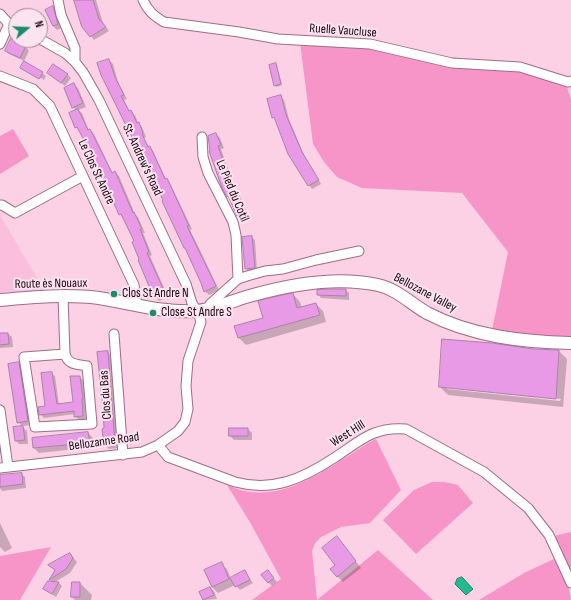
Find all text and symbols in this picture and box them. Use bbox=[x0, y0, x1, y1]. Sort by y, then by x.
north arrow bbox=[8, 8, 48, 48]
text: N bbox=[32, 19, 46, 29]
street label: Ruelle Vaucluse bbox=[309, 21, 377, 41]
street label: St. Andrew's Road bbox=[119, 122, 165, 198]
street label: Le Clos St Andre bbox=[74, 137, 118, 207]
street label: Le Pied du Cotil bbox=[212, 158, 252, 224]
street label: Bellozane Valley bbox=[391, 270, 459, 316]
street label: Route ès Nouaux bbox=[15, 276, 87, 292]
place label: Clos St Andre N bbox=[122, 286, 189, 302]
marker: Clos St Andre N bbox=[109, 289, 119, 299]
place label: Close St Andre S bbox=[161, 305, 232, 321]
marker: Close St Andre S bbox=[148, 308, 158, 318]
street label: Clos du Bas bbox=[97, 370, 115, 420]
street label: West Hill bbox=[328, 417, 368, 451]
street label: Bellozanne Road bbox=[68, 429, 140, 455]

